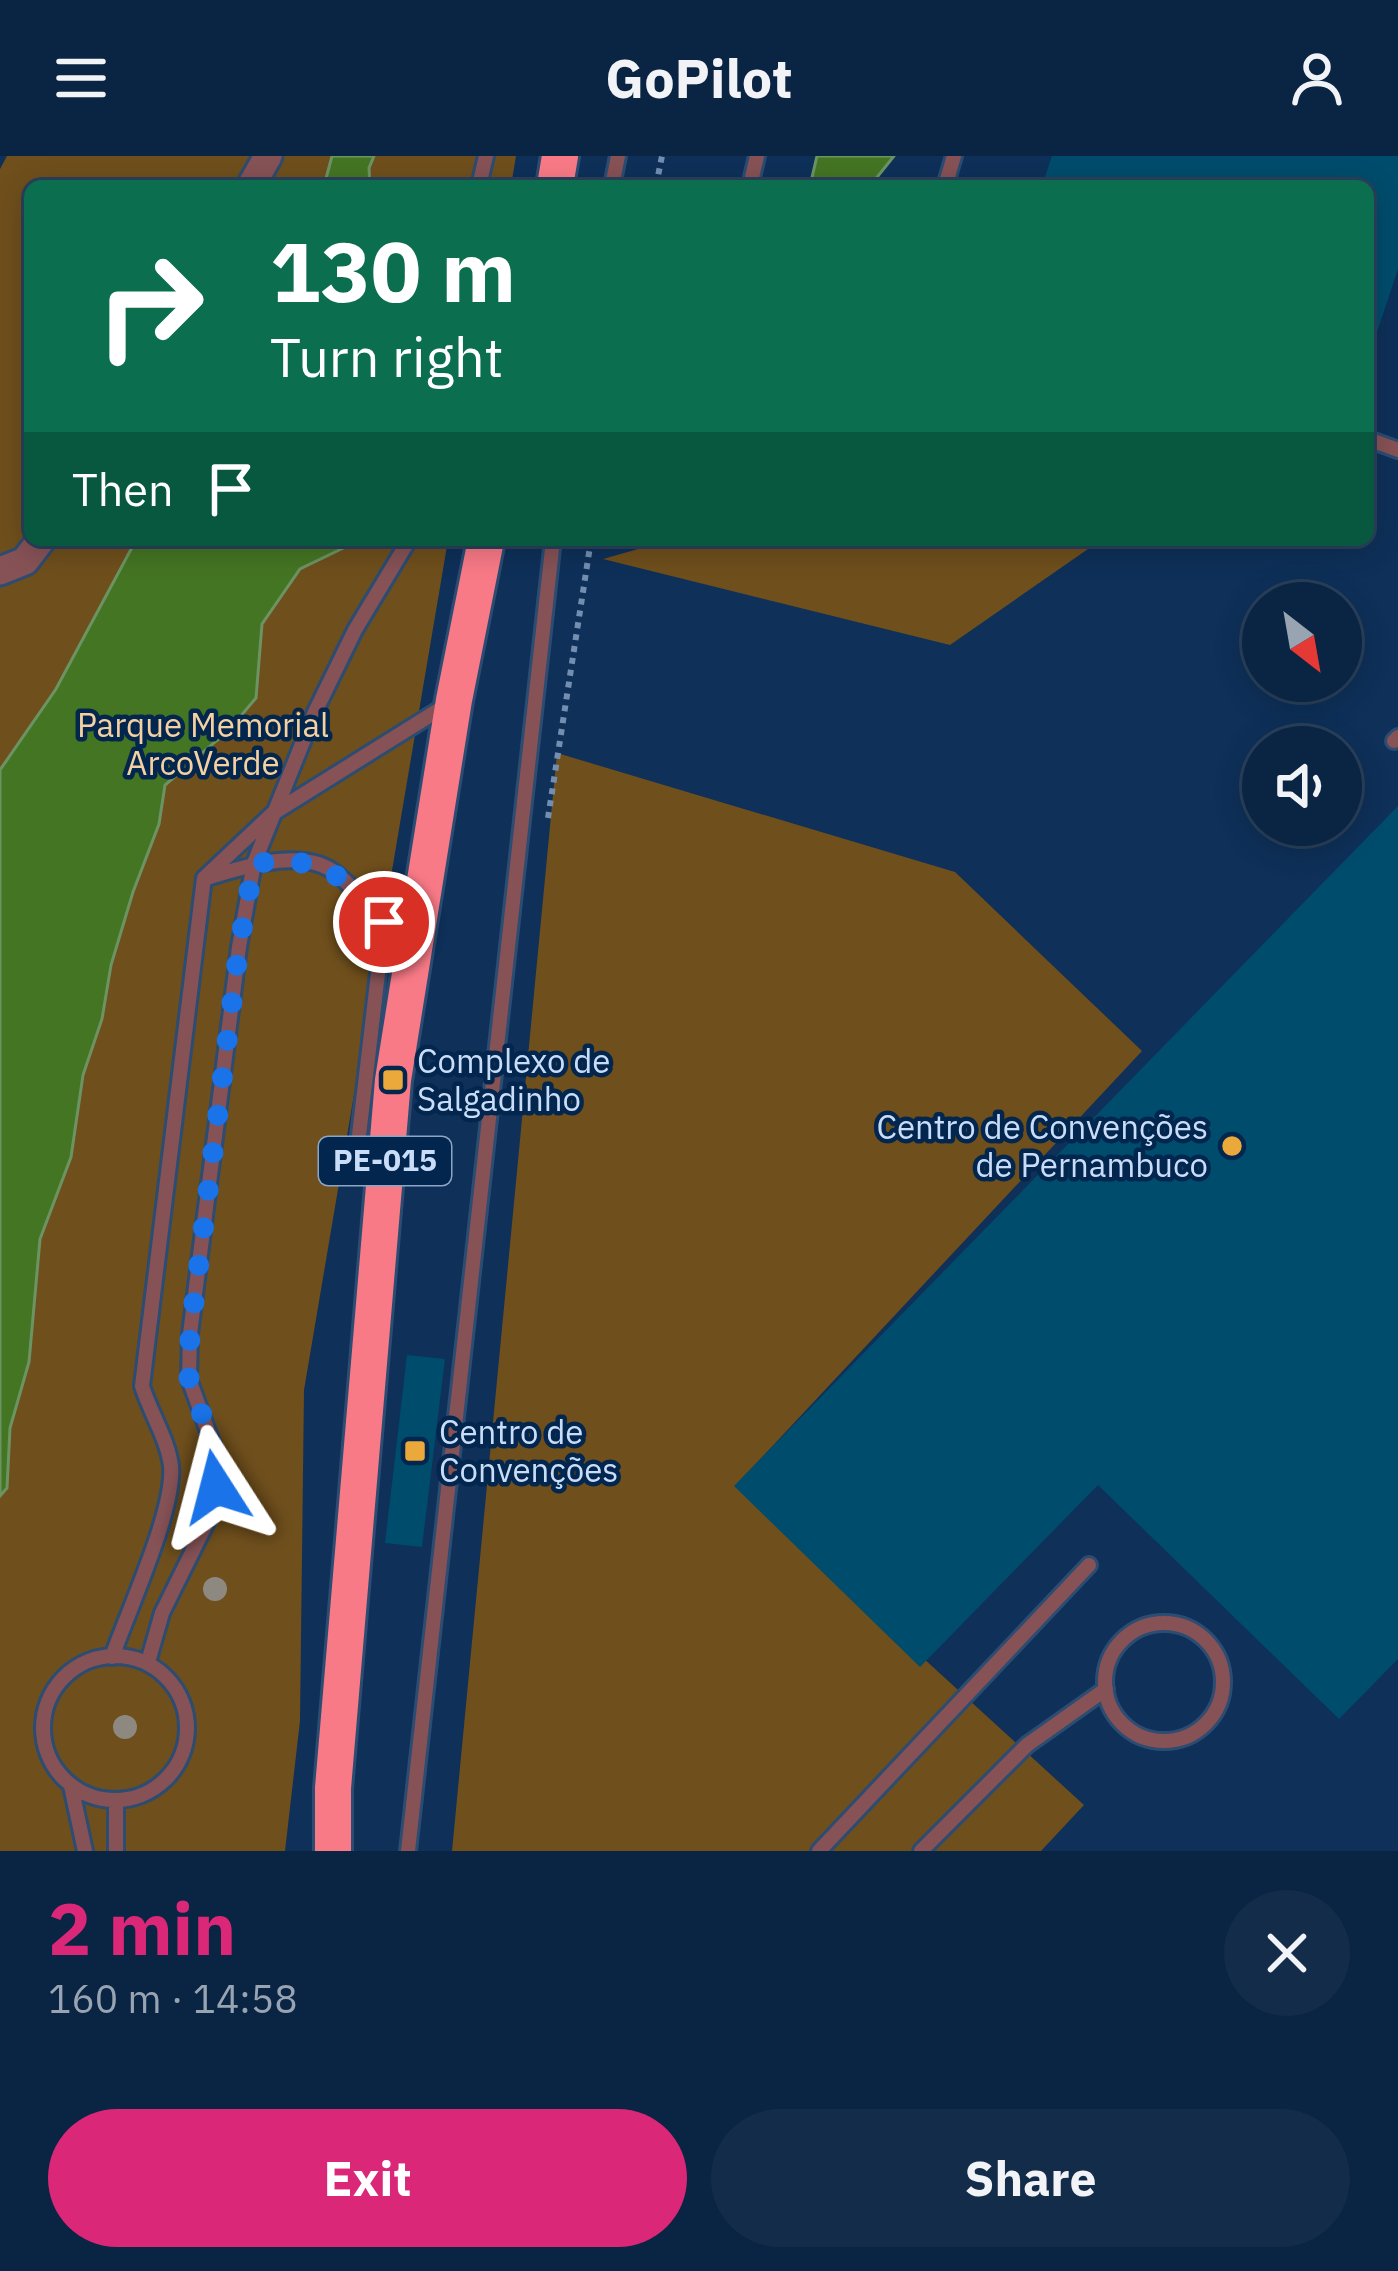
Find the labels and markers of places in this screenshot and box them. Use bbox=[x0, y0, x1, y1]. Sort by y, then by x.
pin bbox=[333, 871, 435, 973]
place label: Complexo de Salgadinho bbox=[417, 1039, 610, 1120]
marker: Complexo de Salgadinho bbox=[380, 1067, 406, 1093]
place label: Centro de Convenções de Pernambuco bbox=[876, 1105, 1208, 1186]
marker: Centro de Convenções de Pernambuco bbox=[1219, 1133, 1245, 1159]
place label: Centro de Convenções bbox=[439, 1410, 618, 1491]
marker: Centro de Convenções bbox=[402, 1438, 428, 1464]

